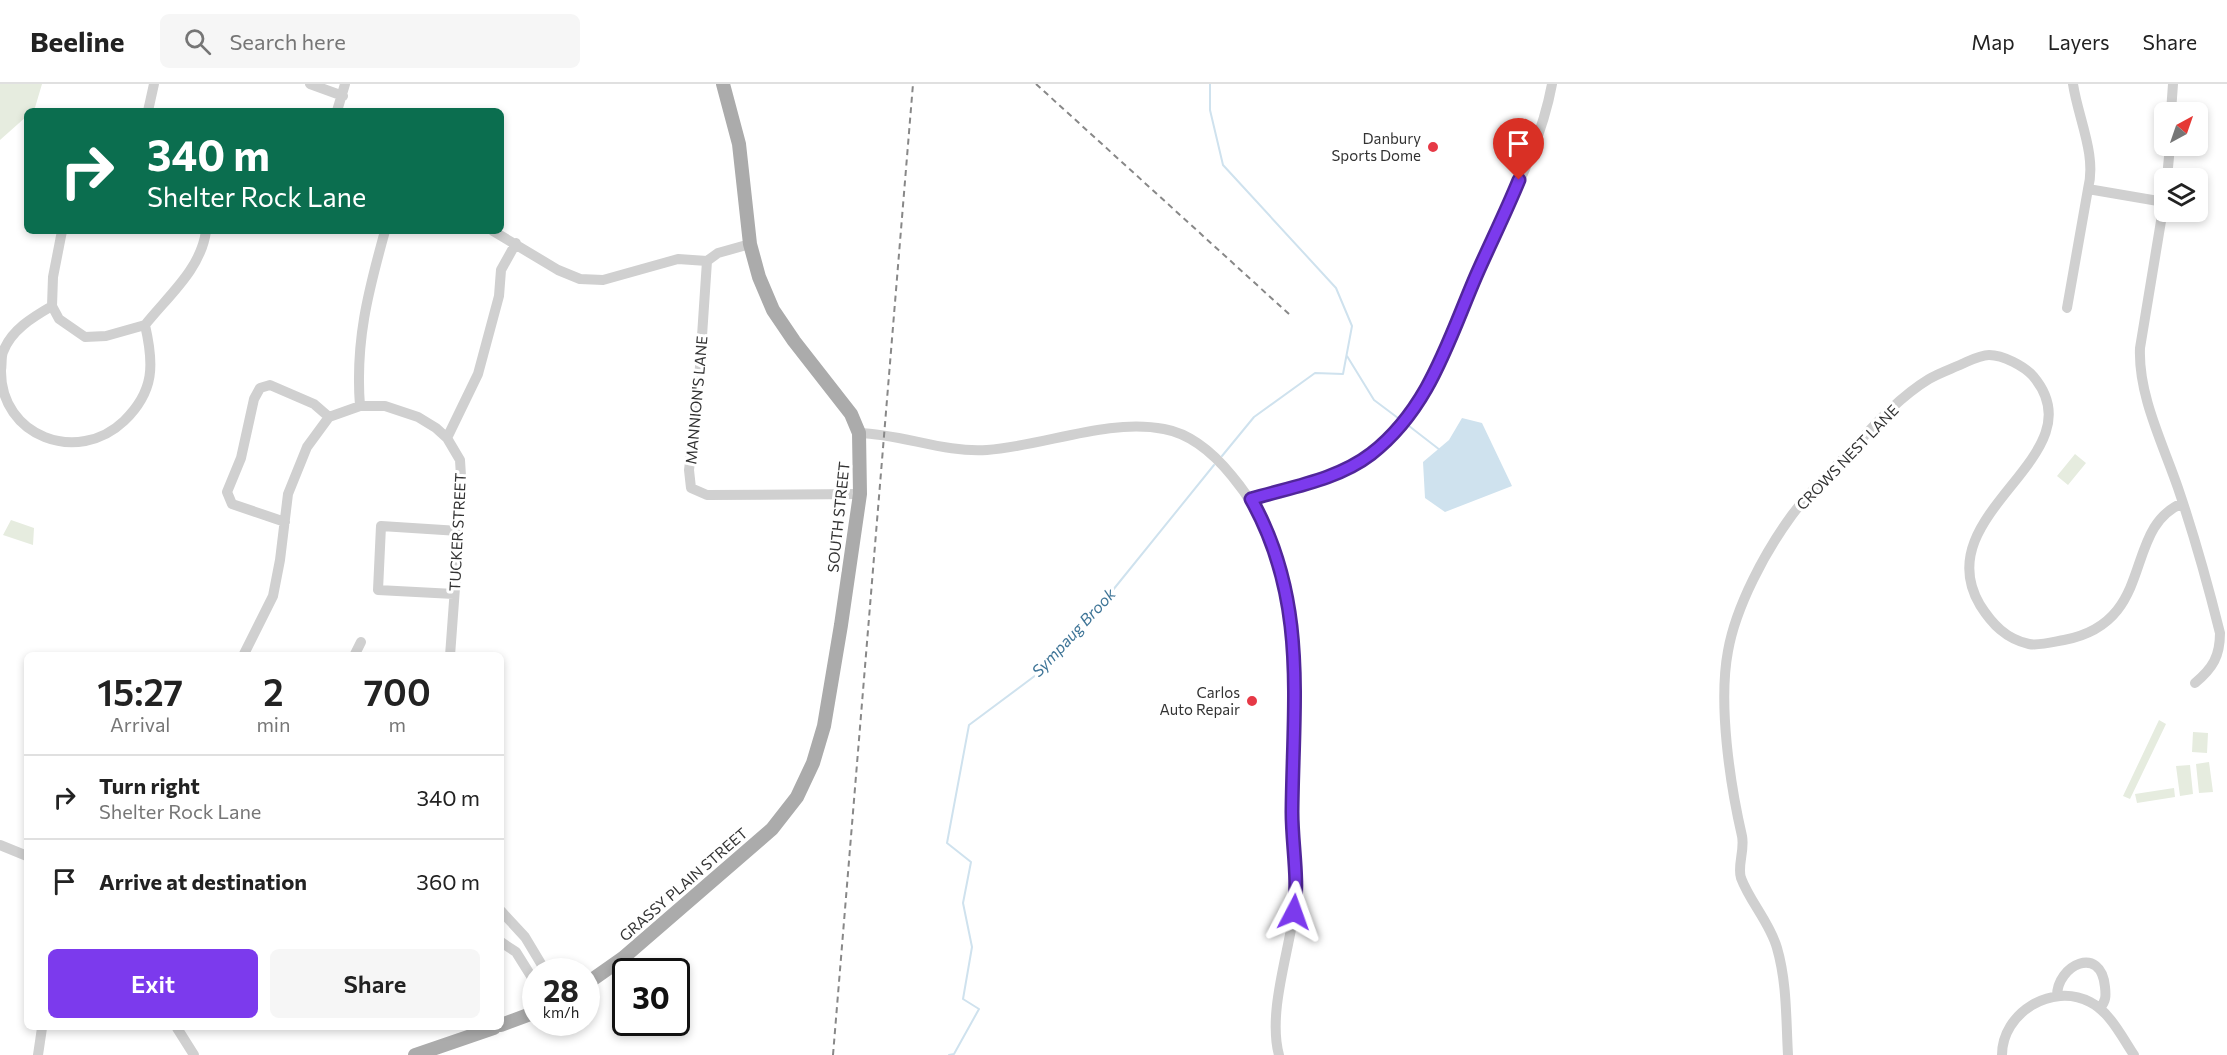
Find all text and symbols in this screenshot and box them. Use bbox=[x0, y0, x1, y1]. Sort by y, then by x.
search box bbox=[160, 14, 580, 68]
text: Beeline bbox=[30, 24, 124, 58]
icon: search bbox=[181, 25, 214, 58]
text: Search here bbox=[229, 28, 346, 55]
text: Map bbox=[1971, 29, 2015, 54]
text: Layers bbox=[2048, 29, 2110, 54]
text: Share bbox=[2143, 29, 2197, 54]
north arrow bbox=[2154, 102, 2208, 156]
map controls bbox=[2154, 102, 2208, 222]
pin bbox=[1493, 118, 1544, 180]
icon: arrive bbox=[1502, 127, 1535, 160]
text: 340 m bbox=[147, 128, 270, 180]
place label: Danbury Sports Dome bbox=[1332, 129, 1421, 164]
icon: right bbox=[48, 132, 126, 210]
marker: Danbury Sports Dome bbox=[1426, 140, 1440, 154]
button: layers bbox=[2154, 168, 2208, 222]
text: Shelter Rock Lane bbox=[147, 180, 366, 213]
street label: MANNION'S LANE bbox=[681, 335, 711, 465]
street label: CROWS NEST LANE bbox=[1792, 401, 1902, 513]
street label: SOUTH STREET bbox=[823, 460, 853, 573]
street label: TUCKER STREET bbox=[445, 472, 469, 592]
water label: Sympaug Brook bbox=[1027, 584, 1119, 680]
text: 15:27 bbox=[97, 669, 183, 713]
text: 2 bbox=[263, 669, 284, 713]
text: 700 bbox=[364, 669, 431, 713]
place label: Carlos Auto Repair bbox=[1160, 683, 1240, 718]
marker: Carlos Auto Repair bbox=[1245, 694, 1259, 708]
text: Arrival bbox=[110, 712, 170, 736]
text: min bbox=[256, 712, 290, 736]
text: m bbox=[388, 712, 406, 736]
text: Turn right bbox=[99, 772, 200, 799]
icon: right bbox=[48, 781, 81, 814]
text: 340 m bbox=[416, 784, 480, 811]
text: Shelter Rock Lane bbox=[99, 799, 261, 823]
street label: GRASSY PLAIN STREET bbox=[615, 823, 751, 944]
icon: arrive bbox=[48, 865, 81, 898]
text: Arrive at destination bbox=[99, 868, 307, 895]
text: 360 m bbox=[416, 868, 480, 895]
position arrow bbox=[1262, 880, 1326, 944]
button: Exit bbox=[48, 949, 258, 1018]
button: Share bbox=[270, 949, 480, 1018]
speed limit sign: 30 bbox=[612, 958, 690, 1036]
text: 28 bbox=[543, 971, 579, 1008]
text: km/h bbox=[543, 1003, 579, 1021]

